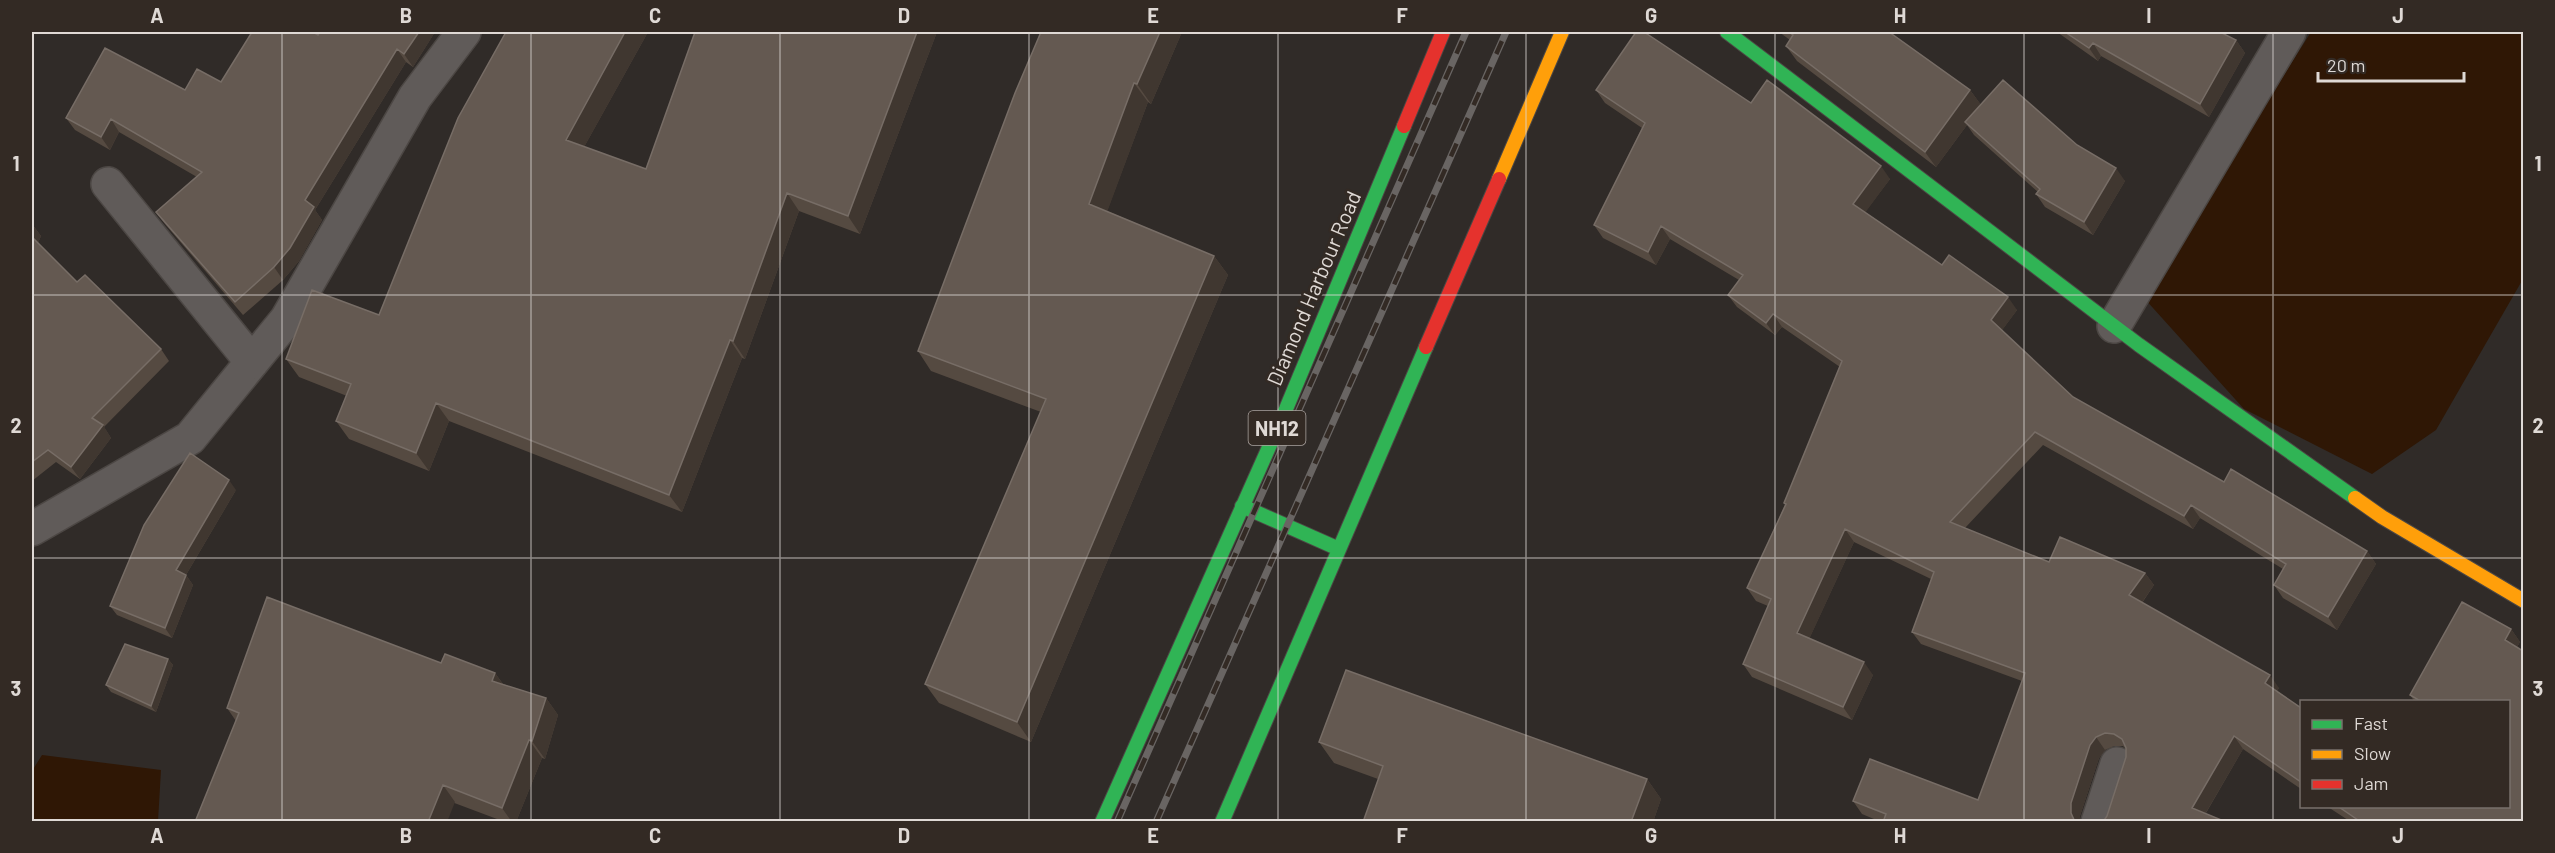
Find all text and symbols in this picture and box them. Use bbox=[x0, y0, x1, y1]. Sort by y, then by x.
text: A bbox=[150, 3, 164, 27]
text: B bbox=[400, 3, 412, 27]
text: C bbox=[649, 3, 661, 27]
text: D bbox=[898, 3, 910, 27]
text: E bbox=[1147, 3, 1159, 27]
text: F bbox=[1396, 3, 1408, 27]
text: G bbox=[1645, 3, 1657, 27]
text: H bbox=[1894, 3, 1906, 27]
text: I bbox=[2146, 3, 2152, 27]
text: J bbox=[2392, 3, 2404, 27]
scale bar bbox=[2318, 45, 2464, 83]
text: 20 m bbox=[2327, 54, 2365, 76]
text: 1 bbox=[12, 151, 20, 175]
text: 1 bbox=[2534, 151, 2542, 175]
street label: Diamond Harbour Road bbox=[1261, 187, 1365, 389]
road number: NH12 bbox=[1248, 411, 1306, 445]
text: 2 bbox=[10, 413, 22, 437]
text: 2 bbox=[2532, 413, 2544, 437]
text: 3 bbox=[11, 676, 21, 700]
text: 3 bbox=[2533, 676, 2543, 700]
legend bbox=[2300, 700, 2510, 808]
text: Fast bbox=[2354, 712, 2388, 734]
text: Slow bbox=[2354, 742, 2391, 764]
text: Jam bbox=[2354, 772, 2388, 794]
text: A bbox=[150, 823, 164, 847]
text: B bbox=[400, 823, 412, 847]
text: C bbox=[649, 823, 661, 847]
text: D bbox=[898, 823, 910, 847]
text: E bbox=[1147, 823, 1159, 847]
text: F bbox=[1396, 823, 1408, 847]
text: G bbox=[1645, 823, 1657, 847]
text: H bbox=[1894, 823, 1906, 847]
text: I bbox=[2146, 823, 2152, 847]
text: J bbox=[2392, 823, 2404, 847]

